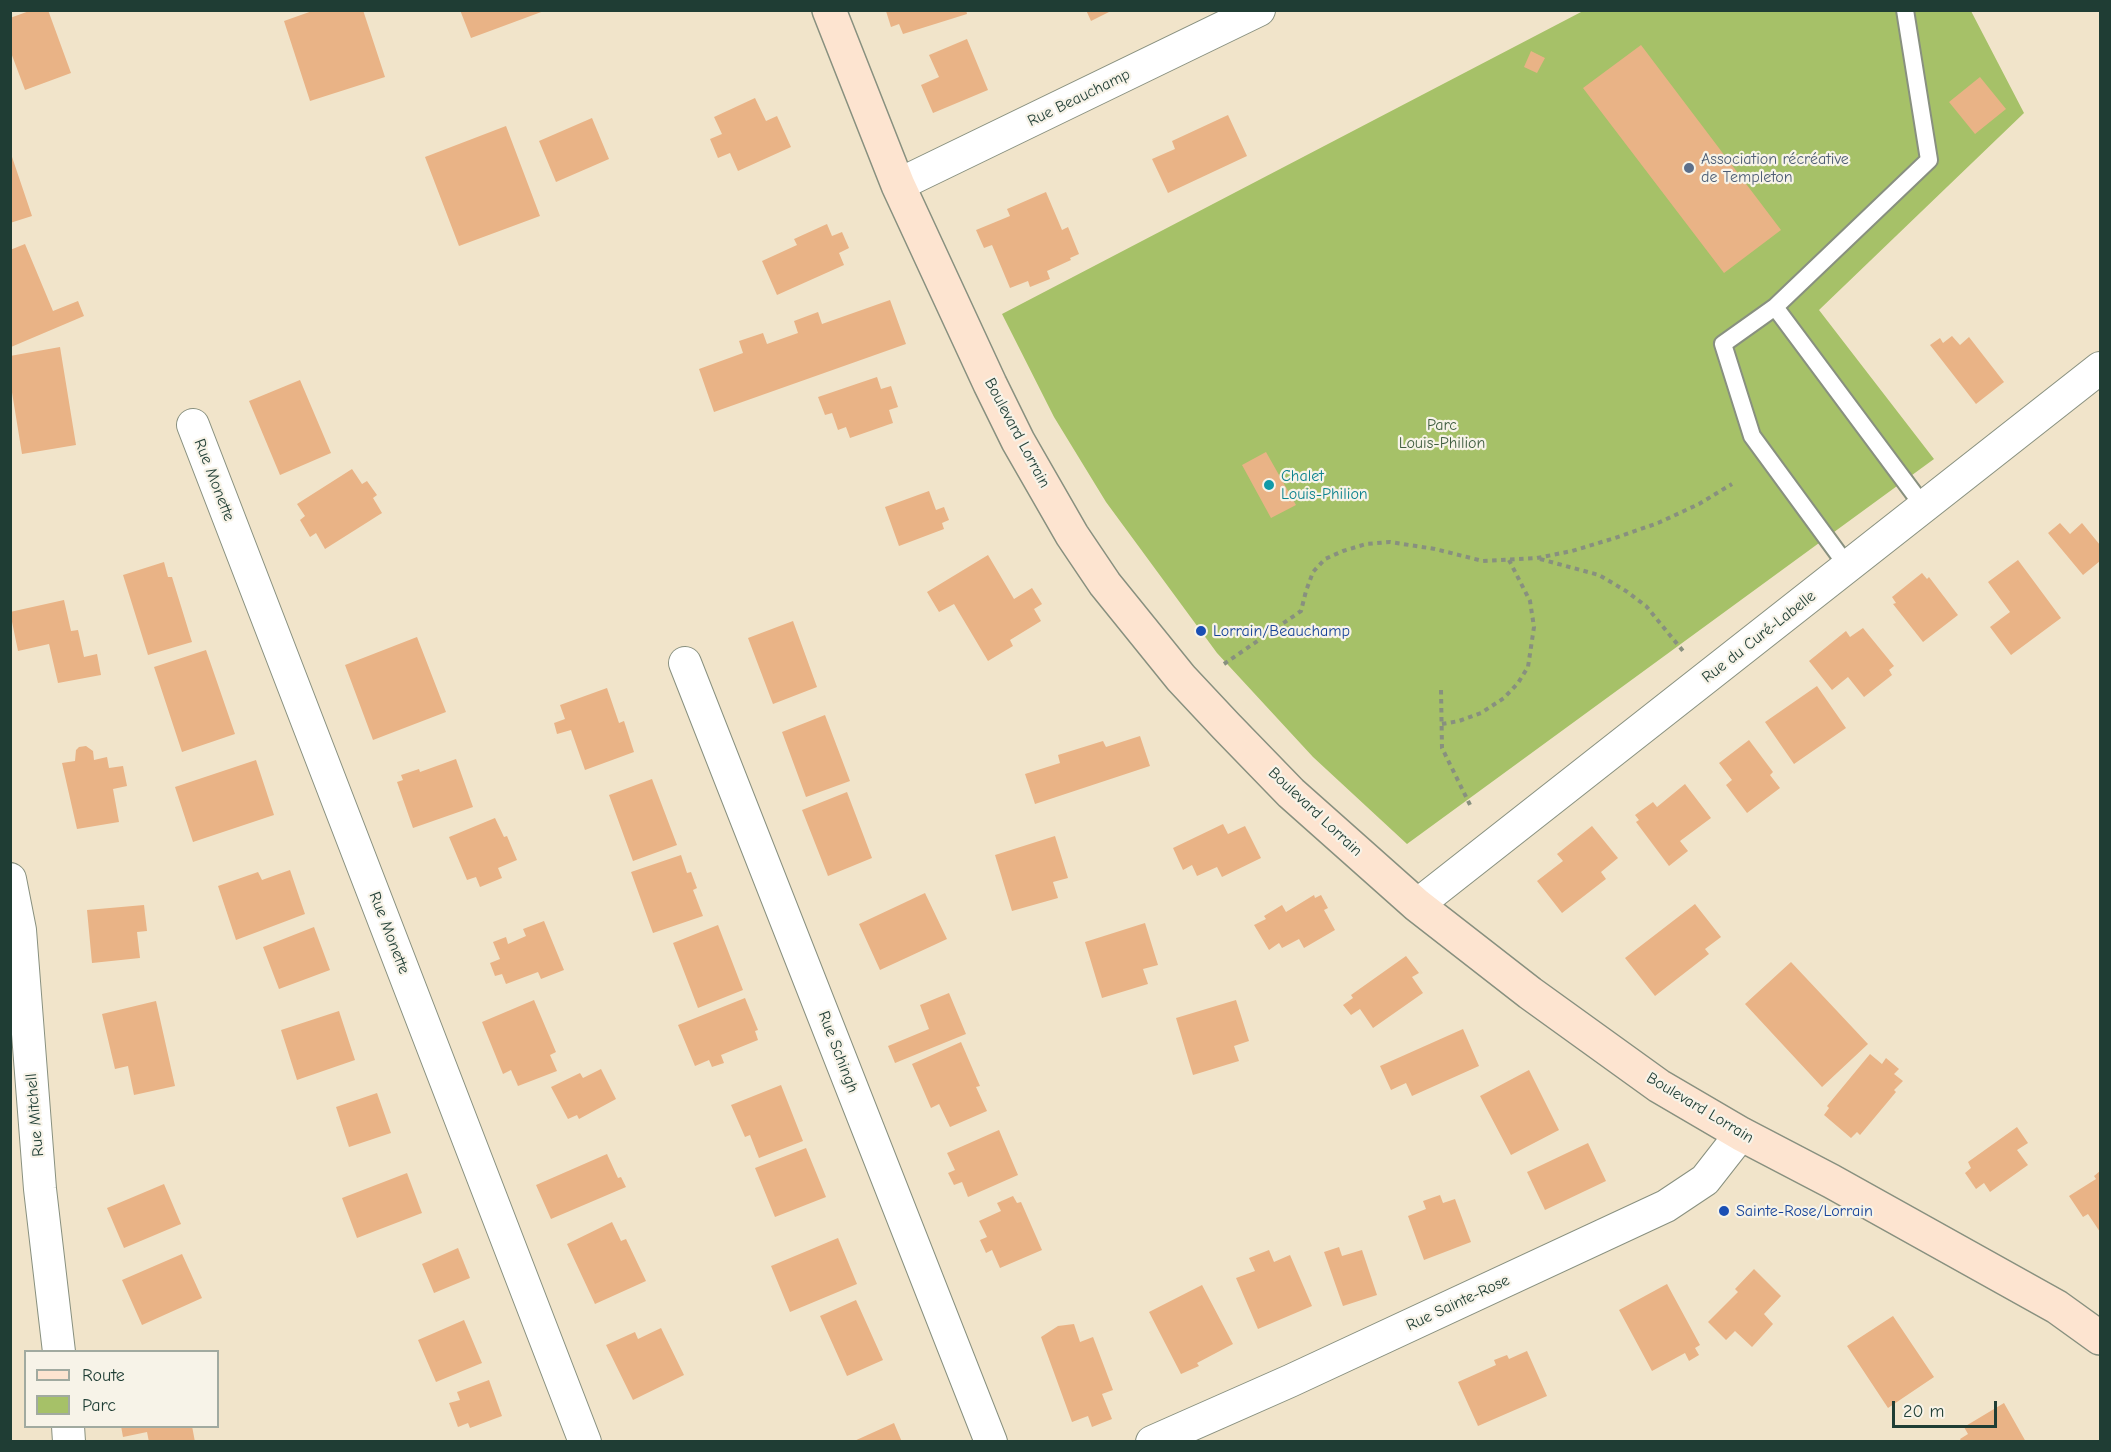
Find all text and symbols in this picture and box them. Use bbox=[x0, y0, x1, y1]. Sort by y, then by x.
street label: Rue Beauchamp bbox=[1025, 65, 1133, 131]
place label: Association récréative de Templeton bbox=[1701, 149, 1849, 187]
marker: Association récréative de Templeton bbox=[1682, 161, 1696, 175]
street label: Boulevard Lorrain bbox=[980, 375, 1054, 491]
park label: Parc Louis-Philion bbox=[1399, 415, 1485, 453]
street label: Rue Monette bbox=[190, 436, 238, 524]
place label: Chalet Louis-Philion bbox=[1281, 466, 1368, 504]
marker: Chalet Louis-Philion bbox=[1262, 478, 1276, 492]
street label: Rue du Curé-Labelle bbox=[1698, 587, 1820, 687]
place label: Lorrain/Beauchamp bbox=[1213, 621, 1350, 641]
marker: Lorrain/Beauchamp bbox=[1194, 624, 1208, 638]
street label: Boulevard Lorrain bbox=[1264, 763, 1366, 861]
street label: Rue Monette bbox=[365, 889, 413, 977]
street label: Rue Schingh bbox=[814, 1009, 862, 1095]
street label: Boulevard Lorrain bbox=[1643, 1068, 1757, 1148]
street label: Rue Mitchell bbox=[22, 1073, 48, 1157]
place label: Sainte-Rose/Lorrain bbox=[1736, 1201, 1873, 1221]
marker: Sainte-Rose/Lorrain bbox=[1717, 1204, 1731, 1218]
street label: Rue Sainte-Rose bbox=[1403, 1271, 1513, 1335]
legend bbox=[24, 1350, 219, 1428]
text: Route bbox=[82, 1365, 125, 1386]
scale bar bbox=[1895, 1389, 2000, 1427]
text: Parc bbox=[82, 1395, 116, 1416]
text: 20 m bbox=[1903, 1401, 1944, 1422]

